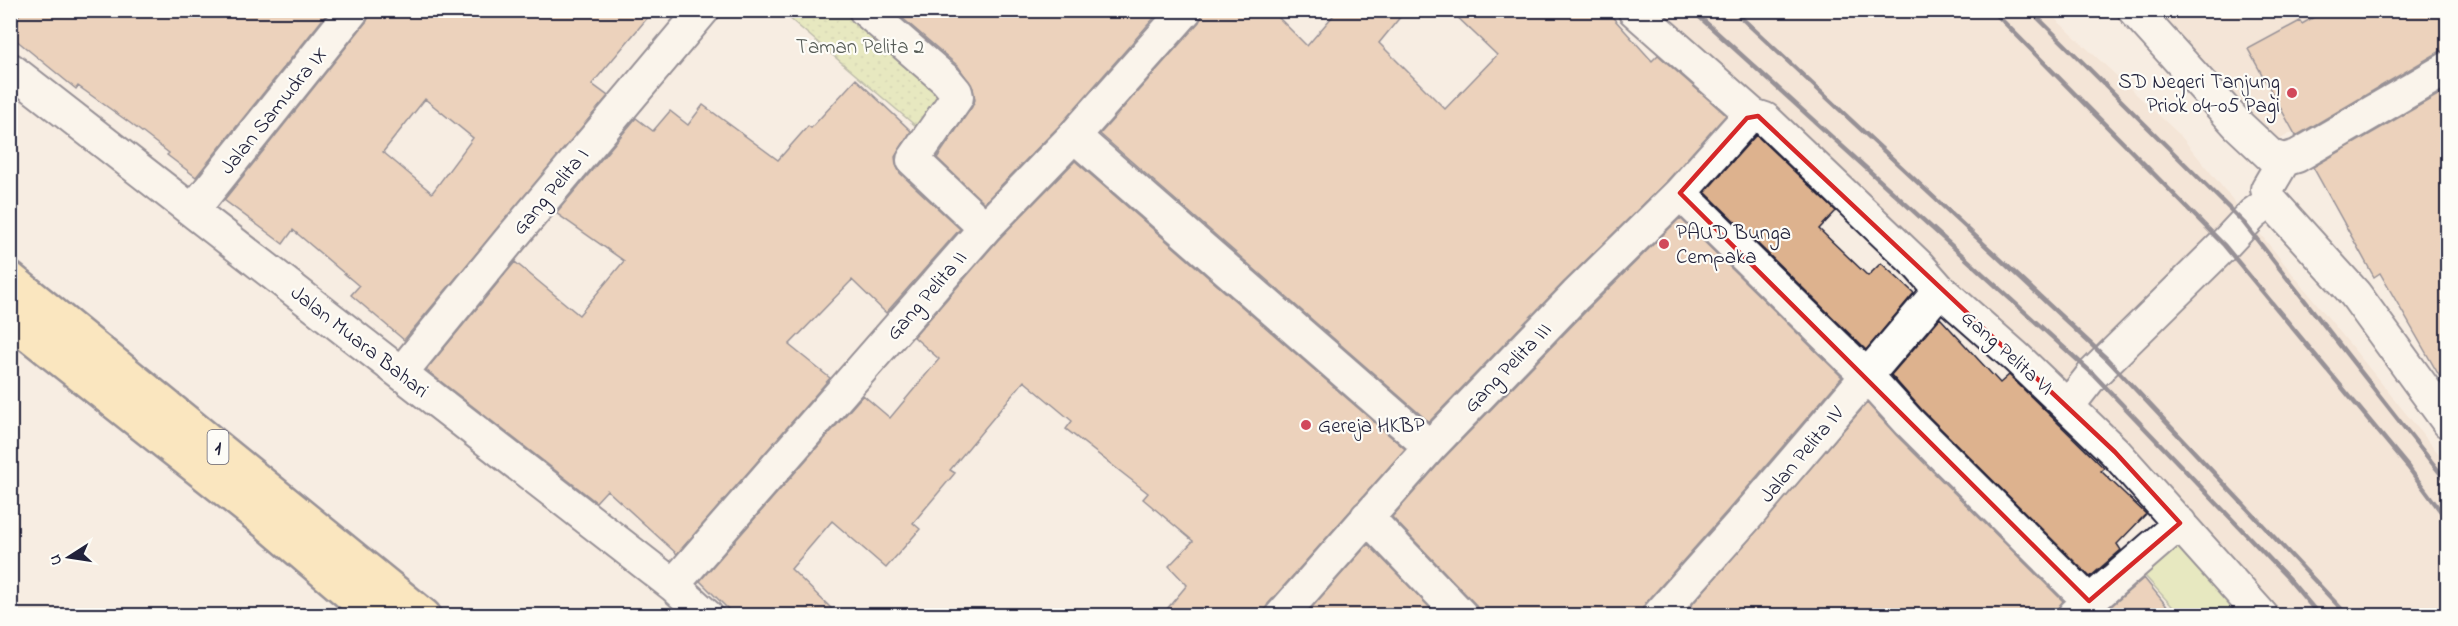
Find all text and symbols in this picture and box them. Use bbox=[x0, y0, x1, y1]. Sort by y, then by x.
park label: Taman Pelita 2 bbox=[796, 33, 924, 63]
street label: Jalan Samudra IX bbox=[213, 41, 336, 182]
place label: SD Negeri Tanjung Priok 04-05 Pagi bbox=[2118, 68, 2280, 124]
marker: SD Negeri Tanjung Priok 04-05 Pagi bbox=[2285, 86, 2299, 100]
street label: Gang Pelita I bbox=[506, 142, 599, 244]
place label: PAUD Bunga Cempaka bbox=[1676, 219, 1791, 273]
marker: PAUD Bunga Cempaka bbox=[1657, 237, 1671, 251]
street label: Gang Pelita II bbox=[880, 245, 977, 349]
street label: Jalan Muara Bahari bbox=[283, 279, 434, 406]
street label: Gang Pelita VI bbox=[1952, 304, 2060, 405]
street label: Gang Pelita III bbox=[1457, 316, 1561, 422]
street label: Jalan Pelita IV bbox=[1753, 400, 1852, 510]
place label: Gereja HKBP bbox=[1318, 412, 1425, 442]
marker: Gereja HKBP bbox=[1299, 418, 1313, 432]
road number: 1 bbox=[208, 430, 228, 464]
north arrow bbox=[39, 527, 99, 587]
text: U bbox=[43, 552, 69, 567]

